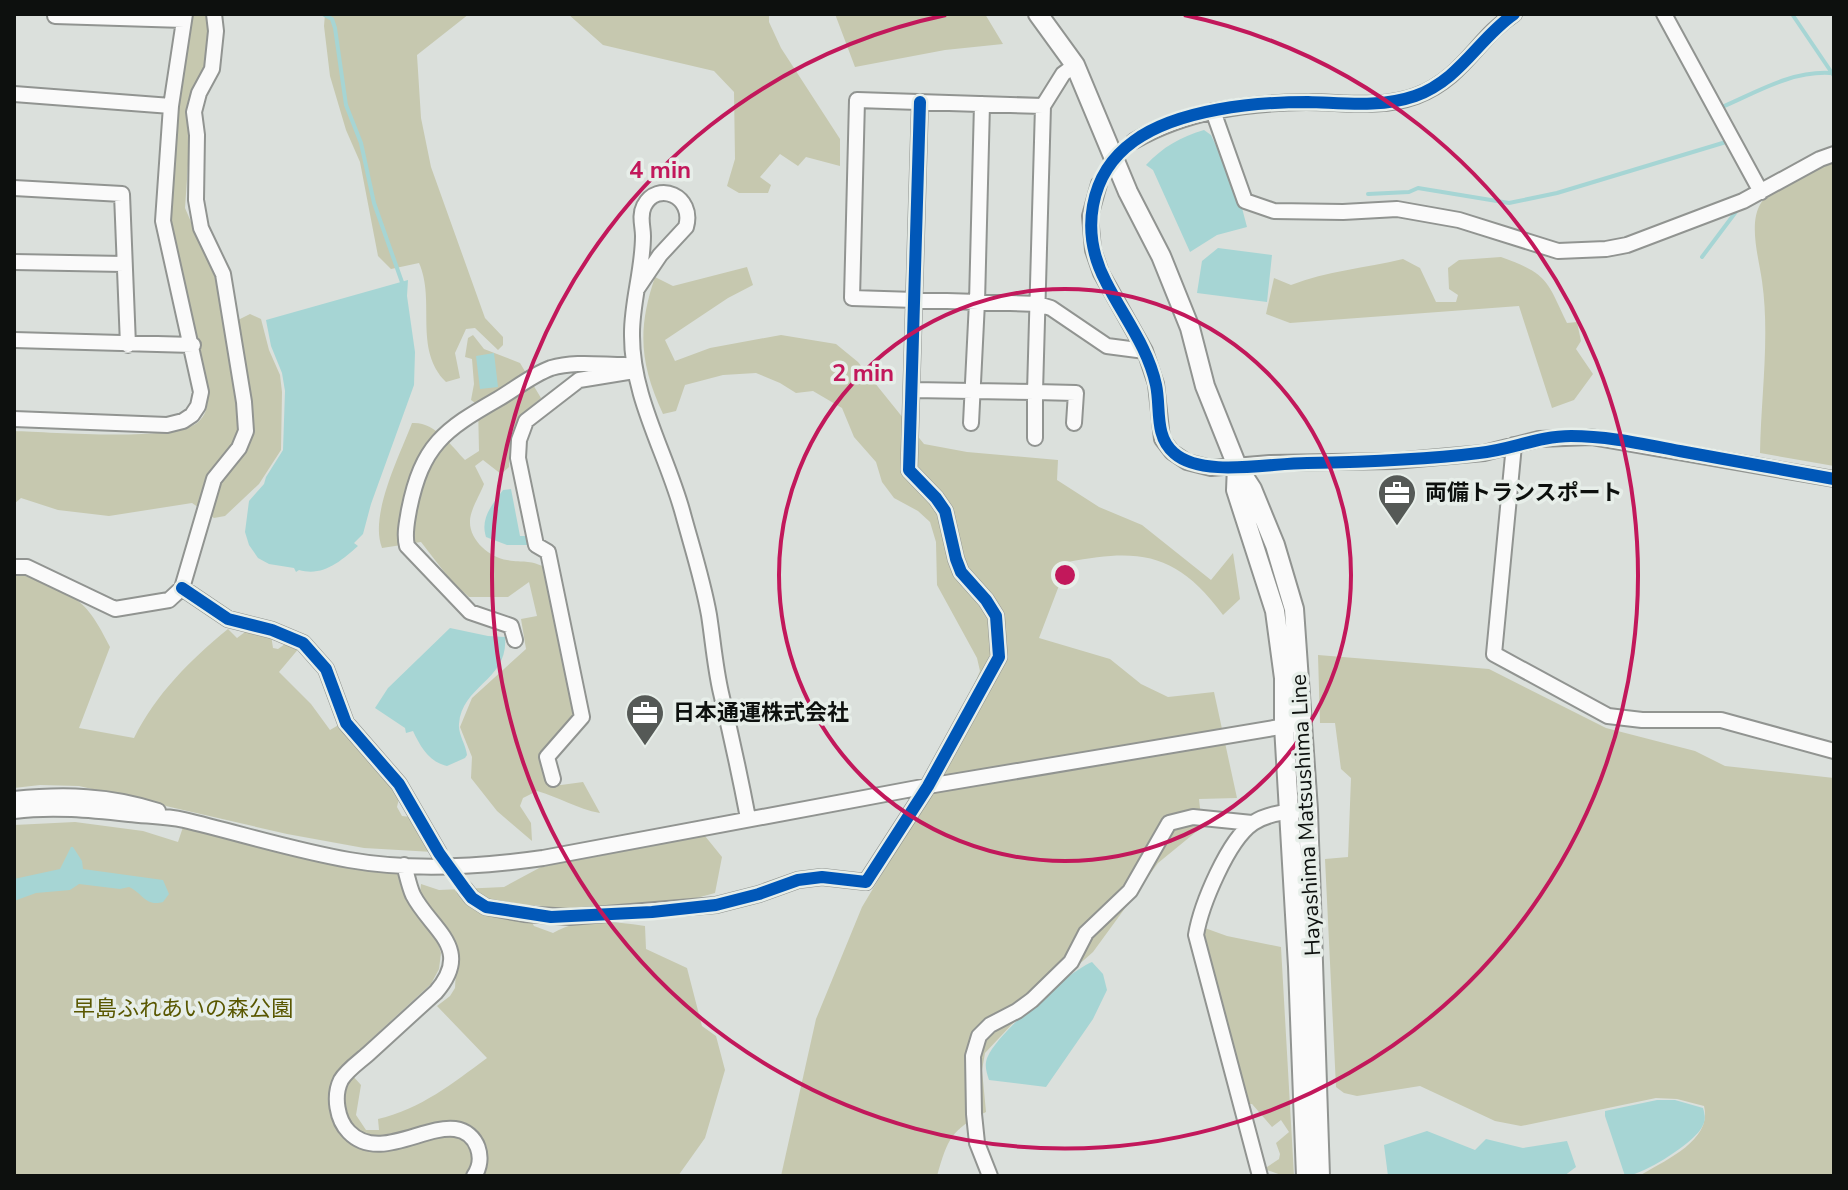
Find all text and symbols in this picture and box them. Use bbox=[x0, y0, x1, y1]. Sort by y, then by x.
text: 4 min bbox=[629, 154, 691, 186]
text: 2 min bbox=[832, 357, 894, 389]
office icon: 両備トランスポート bbox=[1376, 472, 1418, 527]
place label: 両備トランスポート bbox=[1425, 478, 1623, 508]
centre of rings bbox=[1051, 561, 1079, 589]
street label: Hayashima Matsushima Line bbox=[1284, 673, 1328, 957]
office icon: 日本通運株式会社 bbox=[624, 692, 666, 747]
place label: 日本通運株式会社 bbox=[673, 698, 849, 728]
park label: 早島ふれあいの森公園 bbox=[73, 994, 293, 1024]

